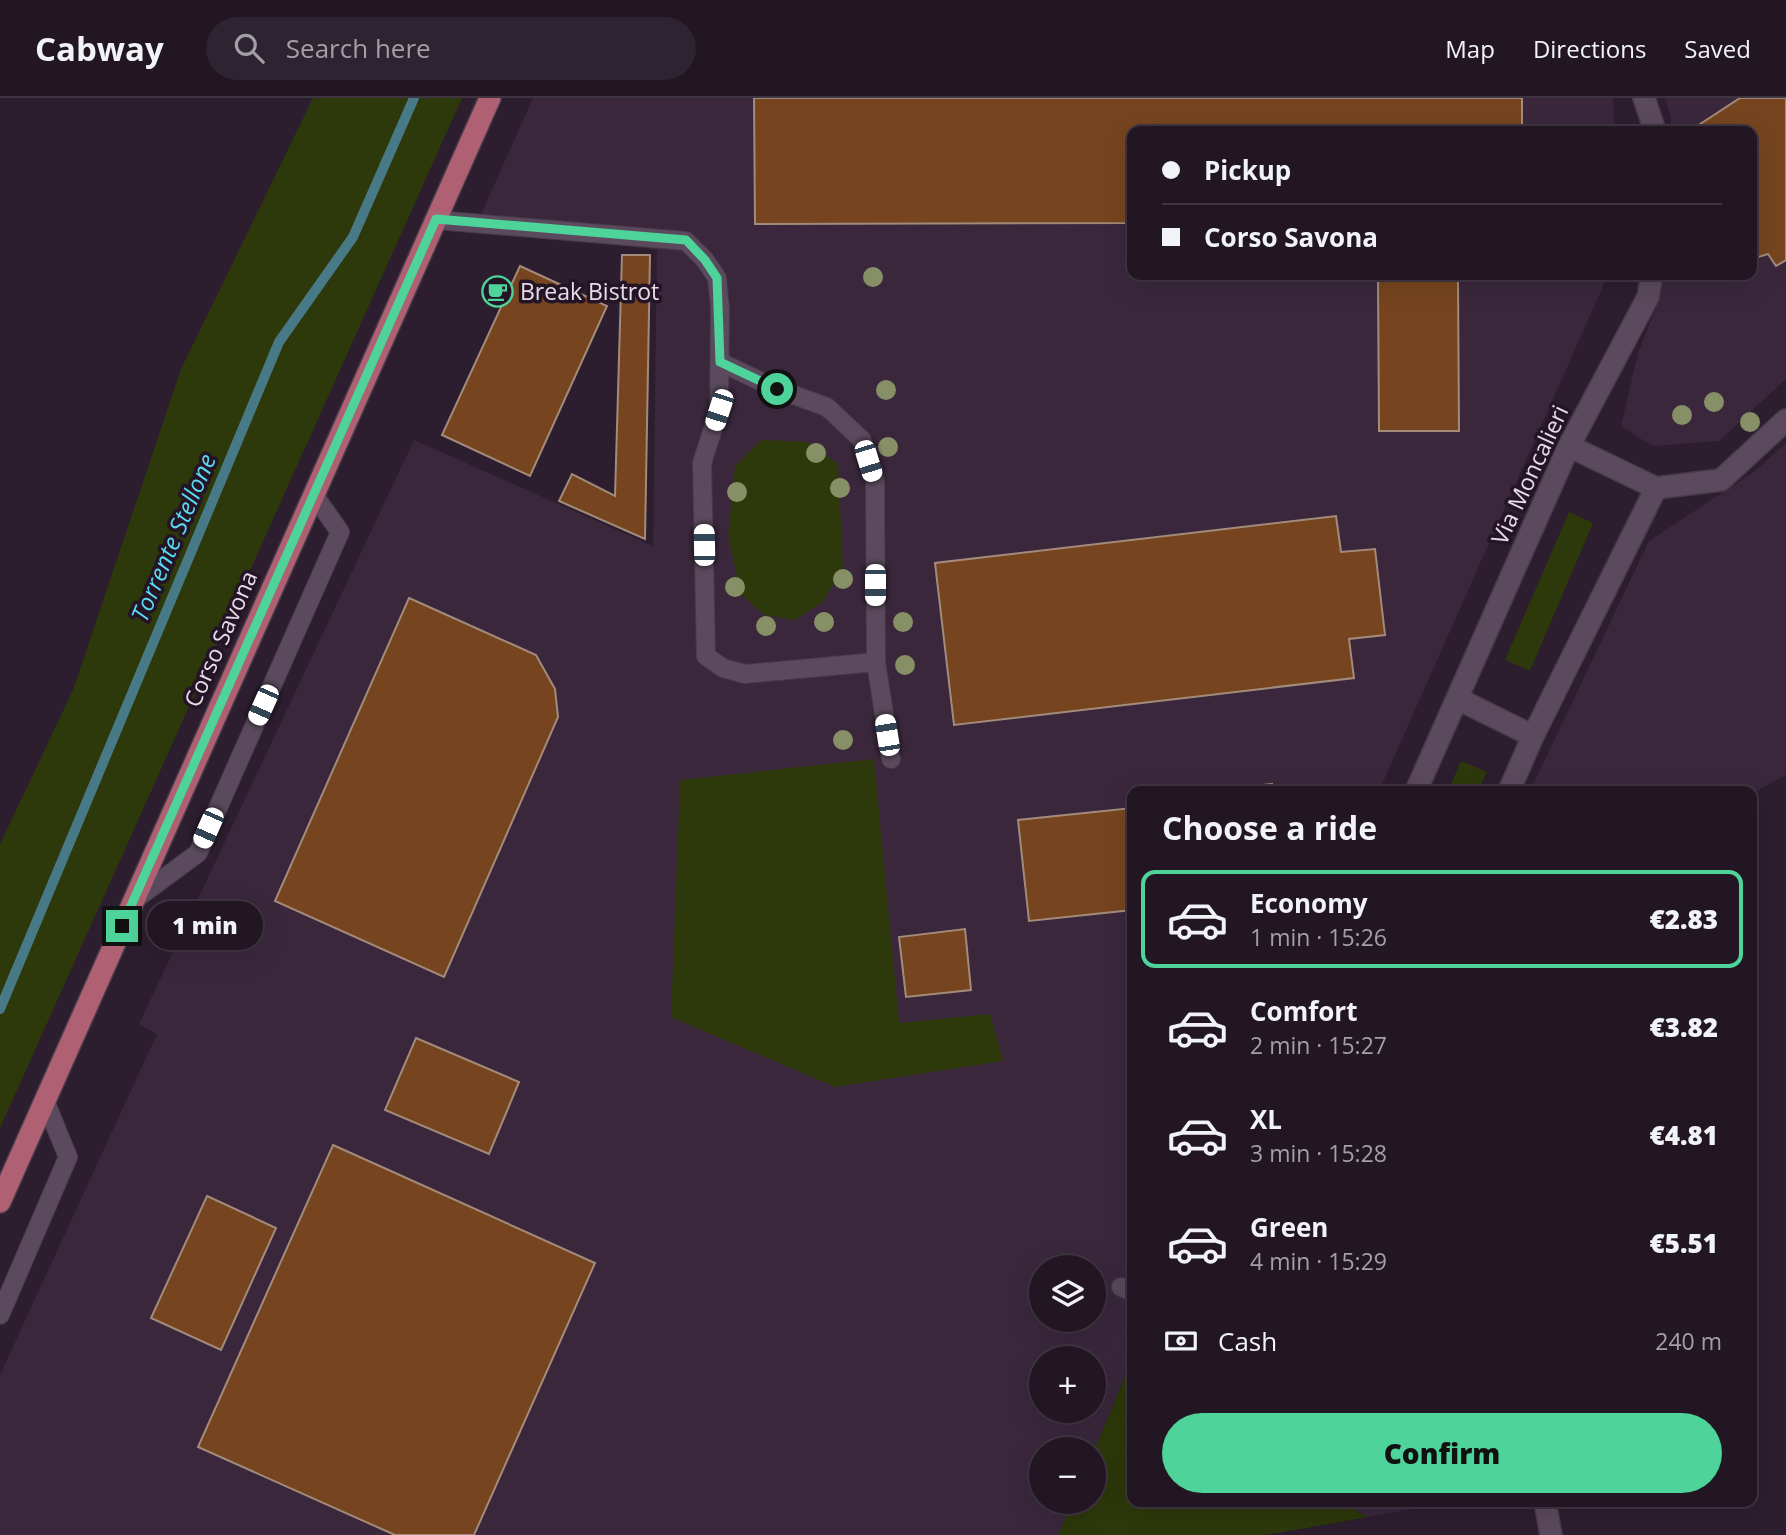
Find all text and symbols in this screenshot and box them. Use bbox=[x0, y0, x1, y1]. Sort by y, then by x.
search box bbox=[206, 17, 696, 80]
text: Cabway bbox=[35, 26, 164, 71]
icon: search bbox=[230, 29, 268, 67]
text: Search here bbox=[286, 30, 431, 66]
text: Map bbox=[1445, 32, 1495, 65]
text: Directions bbox=[1533, 32, 1646, 65]
text: Saved bbox=[1684, 32, 1751, 65]
text: Pickup bbox=[1204, 152, 1291, 188]
text: Corso Savona bbox=[1204, 219, 1378, 255]
cafe icon: Break Bistrot bbox=[480, 275, 514, 309]
place label: Break Bistrot bbox=[520, 275, 659, 307]
route start bbox=[761, 373, 793, 405]
car bbox=[703, 387, 736, 433]
street label: Via Moncalieri bbox=[1483, 400, 1575, 550]
car bbox=[852, 438, 885, 484]
water label: Torrente Stellone bbox=[122, 448, 223, 627]
car bbox=[694, 524, 715, 566]
car bbox=[865, 564, 886, 606]
street label: Corso Savona bbox=[176, 565, 264, 712]
car bbox=[245, 682, 282, 728]
car bbox=[874, 713, 901, 757]
car bbox=[190, 805, 227, 851]
text: Choose a ride bbox=[1162, 806, 1377, 849]
text: Economy bbox=[1250, 885, 1368, 921]
icon: car bbox=[1166, 888, 1229, 951]
text: €2.83 bbox=[1650, 901, 1718, 937]
callout: 1 min bbox=[146, 902, 262, 950]
text: 1 min bbox=[172, 909, 238, 941]
route end bbox=[106, 910, 138, 942]
text: 1 min · 15:26 bbox=[1250, 921, 1387, 953]
text: Comfort bbox=[1250, 993, 1357, 1029]
icon: car bbox=[1166, 996, 1229, 1059]
text: €3.82 bbox=[1650, 1009, 1718, 1045]
text: 2 min · 15:27 bbox=[1250, 1029, 1387, 1061]
text: XL bbox=[1250, 1101, 1282, 1137]
icon: car bbox=[1166, 1104, 1229, 1167]
text: €4.81 bbox=[1650, 1117, 1718, 1153]
text: 3 min · 15:28 bbox=[1250, 1137, 1387, 1169]
text: Green bbox=[1250, 1209, 1328, 1245]
icon: car bbox=[1166, 1212, 1229, 1275]
text: €5.51 bbox=[1650, 1225, 1718, 1261]
text: 4 min · 15:29 bbox=[1250, 1245, 1387, 1277]
map controls bbox=[1029, 1255, 1106, 1514]
button: layers bbox=[1029, 1255, 1106, 1332]
icon: cash bbox=[1162, 1322, 1200, 1360]
text: Cash bbox=[1218, 1323, 1277, 1359]
text: 240 m bbox=[1655, 1325, 1722, 1357]
button: + bbox=[1029, 1346, 1106, 1423]
button: Confirm bbox=[1162, 1413, 1722, 1493]
button: − bbox=[1029, 1437, 1106, 1514]

